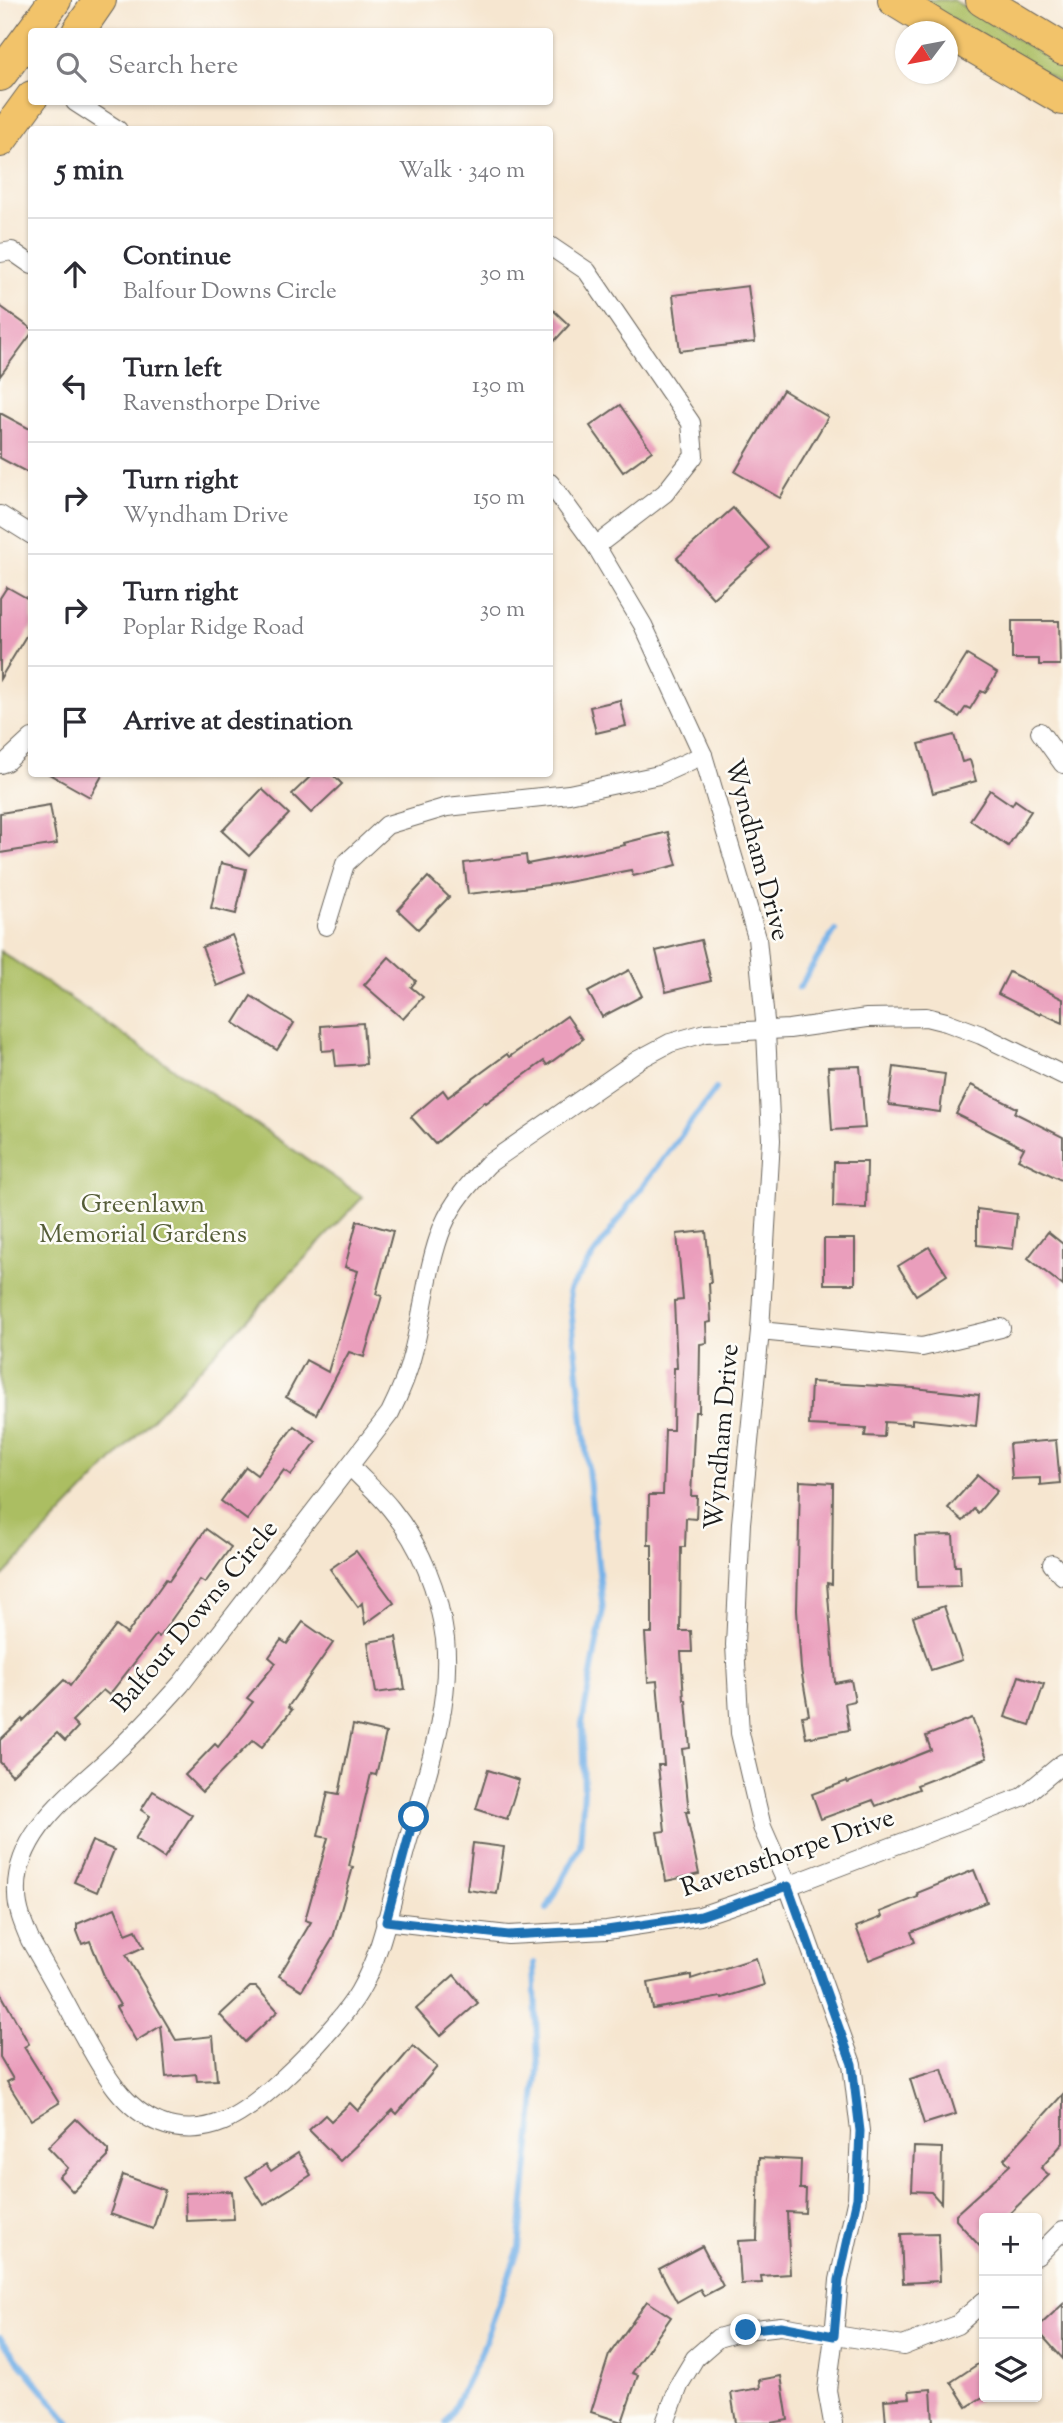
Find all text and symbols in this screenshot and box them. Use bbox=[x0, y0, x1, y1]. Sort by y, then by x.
north arrow bbox=[895, 21, 958, 84]
search box bbox=[28, 28, 553, 105]
icon: search bbox=[52, 48, 90, 86]
text: Search here bbox=[108, 48, 238, 85]
text: 5 min bbox=[56, 150, 124, 193]
text: Walk · 340 m bbox=[399, 155, 525, 188]
text: Continue bbox=[123, 239, 231, 276]
icon: ahead bbox=[56, 255, 94, 293]
text: 30 m bbox=[480, 258, 525, 291]
text: Balfour Downs Circle bbox=[123, 276, 337, 309]
text: Turn left bbox=[123, 351, 222, 388]
icon: left bbox=[56, 367, 94, 405]
text: 130 m bbox=[472, 370, 525, 403]
text: Ravensthorpe Drive bbox=[123, 388, 321, 421]
text: Turn right bbox=[123, 463, 238, 500]
icon: right bbox=[56, 479, 94, 517]
text: 150 m bbox=[473, 482, 525, 515]
text: Wyndham Drive bbox=[123, 500, 288, 533]
text: Turn right bbox=[123, 575, 238, 612]
icon: right bbox=[56, 591, 94, 629]
text: 30 m bbox=[480, 594, 525, 627]
text: Poplar Ridge Road bbox=[123, 612, 304, 645]
icon: arrive bbox=[56, 703, 94, 741]
text: Arrive at destination bbox=[123, 704, 353, 741]
street label: Wyndham Drive bbox=[714, 755, 798, 945]
park label: Greenlawn Memorial Gardens bbox=[39, 1187, 247, 1254]
street label: Wyndham Drive bbox=[696, 1342, 750, 1532]
street label: Balfour Downs Circle bbox=[104, 1513, 288, 1721]
street label: Ravensthorpe Drive bbox=[676, 1800, 900, 1908]
route start bbox=[398, 1801, 429, 1832]
map controls bbox=[979, 2213, 1042, 2402]
button: + bbox=[979, 2213, 1042, 2276]
button: − bbox=[979, 2276, 1042, 2339]
route end bbox=[730, 2314, 761, 2345]
button: layers bbox=[979, 2339, 1042, 2402]

